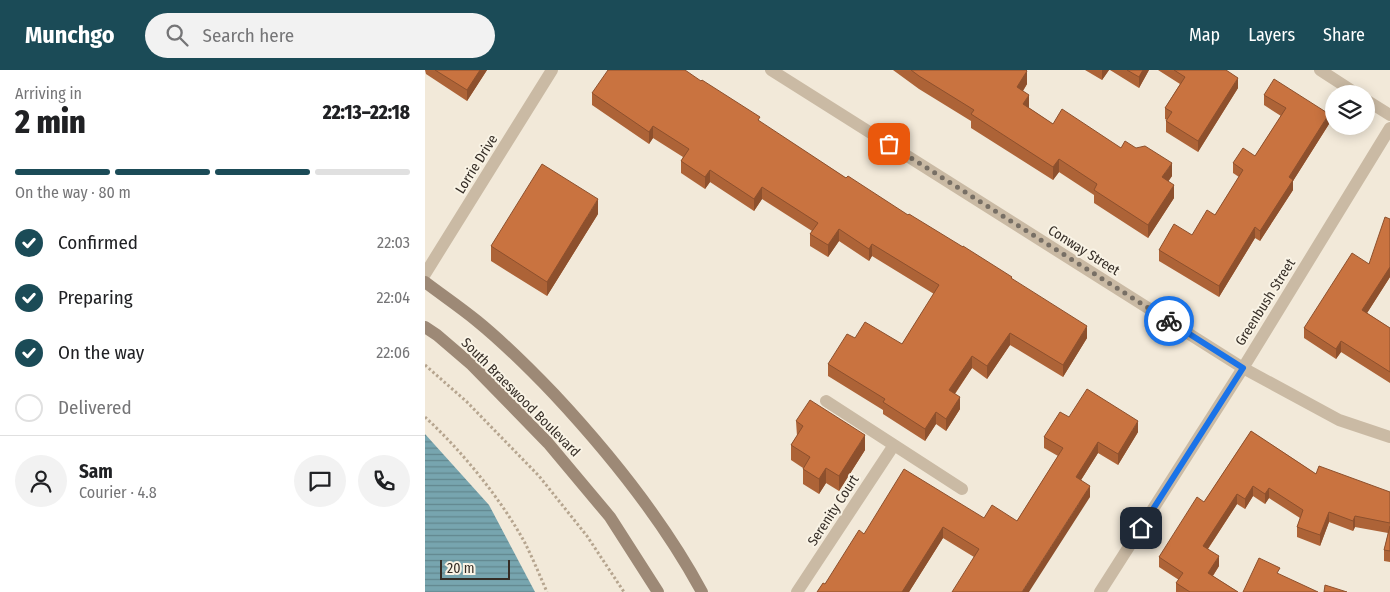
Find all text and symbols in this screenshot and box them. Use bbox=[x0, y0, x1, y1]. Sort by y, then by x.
search box bbox=[145, 13, 495, 58]
text: Munchgo bbox=[25, 21, 115, 49]
icon: search bbox=[163, 21, 191, 49]
text: Search here bbox=[203, 24, 294, 47]
text: Map bbox=[1189, 24, 1220, 46]
text: Layers bbox=[1248, 24, 1295, 46]
text: Share bbox=[1323, 24, 1365, 46]
text: Arriving in bbox=[15, 84, 82, 103]
map controls bbox=[1325, 85, 1375, 135]
button: layers bbox=[1325, 85, 1375, 135]
text: 22:13–22:18 bbox=[323, 101, 410, 124]
text: 2 min bbox=[15, 103, 86, 141]
pin bbox=[868, 123, 910, 165]
icon: bag bbox=[875, 130, 903, 158]
street label: Lorrie Drive bbox=[452, 132, 501, 197]
text: On the way · 80 m bbox=[15, 183, 131, 202]
street label: Conway Street bbox=[1045, 222, 1123, 279]
icon: check bbox=[15, 229, 43, 257]
text: Confirmed bbox=[58, 231, 138, 254]
text: 22:03 bbox=[377, 233, 410, 252]
street label: Greenbush Street bbox=[1232, 255, 1299, 349]
icon: check bbox=[15, 284, 43, 312]
text: Preparing bbox=[58, 286, 133, 309]
text: 22:04 bbox=[376, 288, 410, 307]
courier bbox=[1144, 296, 1194, 346]
icon: bike bbox=[1155, 307, 1183, 335]
street label: South Braeswood Boulevard bbox=[458, 334, 584, 460]
icon: check bbox=[15, 339, 43, 367]
text: On the way bbox=[58, 341, 144, 364]
text: 22:06 bbox=[376, 343, 410, 362]
text: Delivered bbox=[58, 396, 132, 419]
button: person bbox=[15, 455, 67, 507]
button: chat bbox=[294, 455, 346, 507]
button: phone bbox=[358, 455, 410, 507]
text: Sam bbox=[79, 460, 113, 483]
street label: Serenity Court bbox=[804, 471, 863, 549]
text: Courier · 4.8 bbox=[79, 483, 157, 502]
pin bbox=[1120, 507, 1162, 549]
icon: home bbox=[1127, 514, 1155, 542]
scale bar bbox=[440, 557, 510, 580]
text: 20 m bbox=[447, 560, 475, 577]

